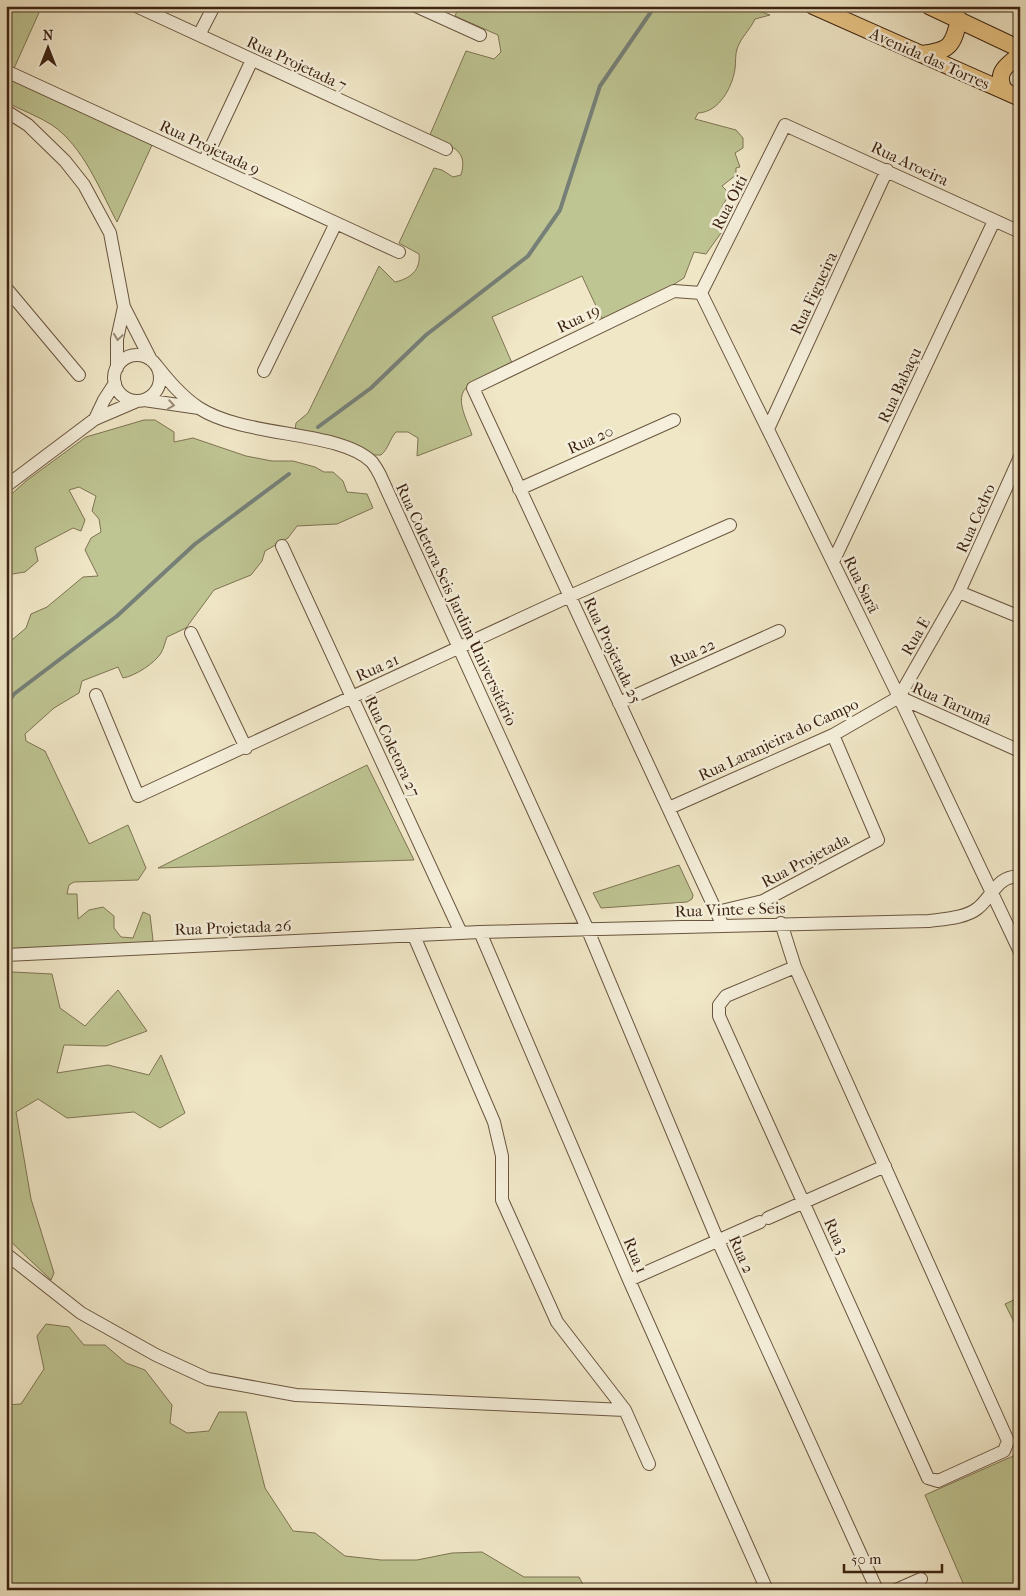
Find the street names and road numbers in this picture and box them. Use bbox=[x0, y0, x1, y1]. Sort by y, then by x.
street label: Avenida das Torres bbox=[866, 23, 993, 93]
street label: Rua Projetada 7 bbox=[244, 32, 350, 95]
street label: Rua Projetada 9 bbox=[157, 116, 263, 179]
street label: Rua Aroeira bbox=[868, 137, 952, 190]
street label: Rua Oiti bbox=[708, 171, 751, 233]
street label: Rua Figueira bbox=[786, 248, 841, 338]
street label: Rua 19 bbox=[554, 300, 603, 337]
street label: Rua Babaçu bbox=[874, 345, 925, 426]
street label: Rua 20 bbox=[564, 421, 616, 458]
street label: Rua Coletora Seis Jardim Universitário bbox=[392, 480, 521, 729]
street label: Rua Cedro bbox=[952, 481, 999, 556]
street label: Rua Sarã bbox=[840, 553, 884, 616]
street label: Rua Projetada 25 bbox=[580, 594, 646, 707]
street label: Rua E bbox=[897, 614, 934, 659]
street label: Rua 22 bbox=[667, 634, 718, 671]
street label: Rua 21 bbox=[353, 650, 402, 685]
street label: Rua Tarumâ bbox=[909, 678, 995, 730]
street label: Rua Coletora 27 bbox=[361, 693, 424, 800]
street label: Rua Laranjeira do Campo bbox=[695, 694, 861, 785]
street label: Rua Projetada bbox=[758, 829, 853, 892]
street label: Rua Vinte e Seis bbox=[674, 898, 786, 921]
street label: Rua Projetada 26 bbox=[174, 916, 292, 939]
street label: Rua 3 bbox=[820, 1215, 853, 1257]
street label: Rua 2 bbox=[725, 1232, 758, 1276]
street label: Rua 1 bbox=[620, 1234, 652, 1276]

